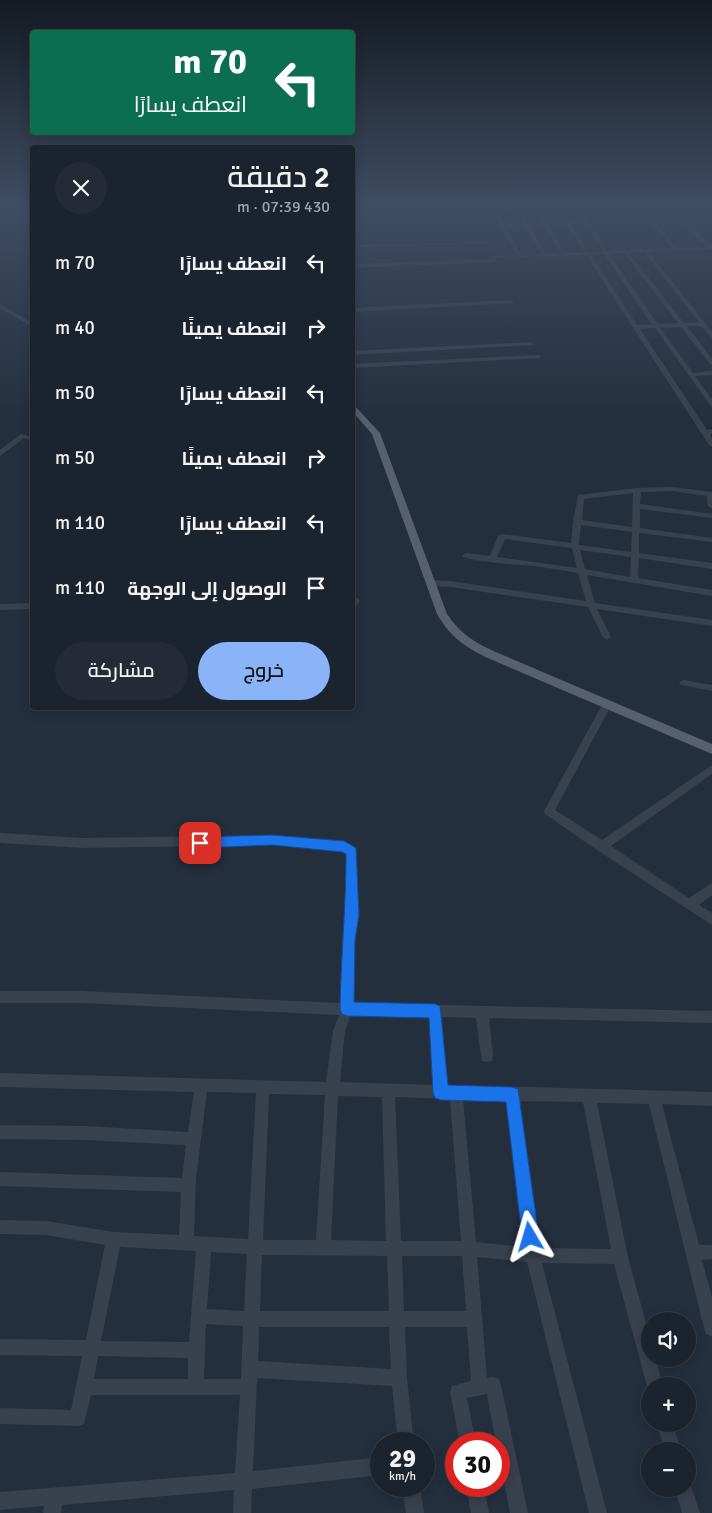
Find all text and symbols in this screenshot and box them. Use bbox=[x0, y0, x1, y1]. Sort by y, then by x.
text: 70 m bbox=[173, 40, 247, 83]
icon: left bbox=[265, 50, 330, 115]
text: انعطف يسارًا bbox=[134, 91, 247, 118]
text: 2 دقيقة bbox=[227, 159, 330, 196]
button: close bbox=[55, 162, 107, 214]
text: 430 m · 07:39 bbox=[237, 197, 330, 217]
icon: left bbox=[302, 249, 330, 277]
text: 70 m bbox=[55, 251, 95, 275]
text: انعطف يسارًا bbox=[179, 252, 287, 276]
icon: right bbox=[302, 314, 330, 342]
text: 40 m bbox=[55, 316, 95, 340]
text: انعطف يمينًا bbox=[182, 317, 287, 341]
icon: left bbox=[302, 379, 330, 407]
text: 50 m bbox=[55, 381, 95, 405]
text: انعطف يسارًا bbox=[179, 382, 287, 406]
icon: right bbox=[302, 444, 330, 472]
text: 50 m bbox=[55, 446, 95, 470]
text: انعطف يمينًا bbox=[182, 447, 287, 471]
icon: left bbox=[302, 509, 330, 537]
text: 110 m bbox=[55, 511, 105, 535]
text: انعطف يسارًا bbox=[179, 512, 287, 536]
icon: arrive bbox=[302, 574, 330, 602]
text: 110 m bbox=[55, 576, 105, 600]
text: الوصول إلى الوجهة bbox=[127, 577, 287, 601]
button: مشاركة bbox=[55, 642, 188, 700]
button: خروج bbox=[198, 642, 330, 700]
pin bbox=[179, 822, 221, 864]
icon: arrive bbox=[186, 829, 214, 857]
position arrow bbox=[503, 1210, 555, 1262]
map controls bbox=[641, 1312, 696, 1497]
button: sound bbox=[641, 1312, 696, 1367]
button: + bbox=[641, 1377, 696, 1432]
speed limit sign: 30 bbox=[445, 1432, 510, 1497]
button: − bbox=[641, 1442, 696, 1497]
text: 29 bbox=[389, 1443, 416, 1474]
text: km/h bbox=[389, 1469, 416, 1484]

